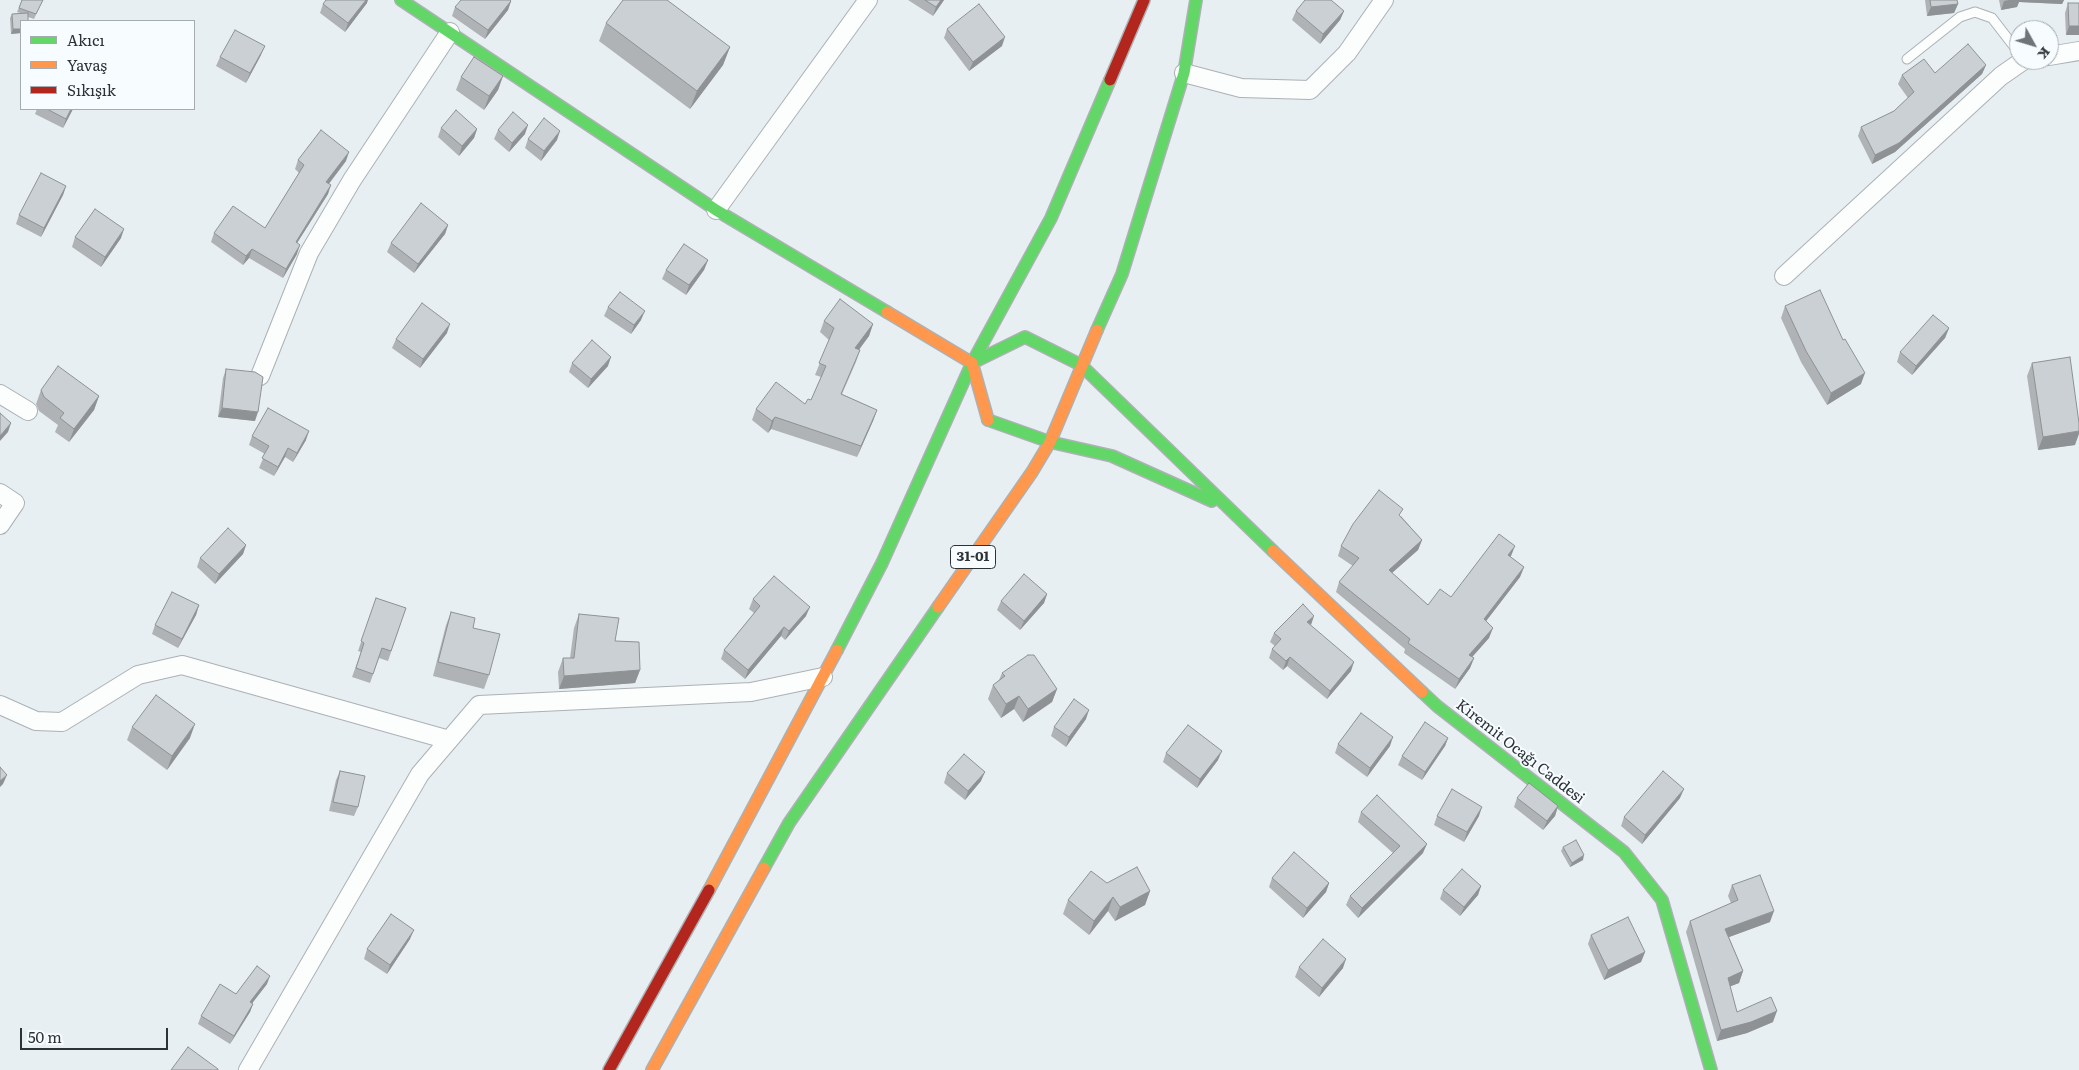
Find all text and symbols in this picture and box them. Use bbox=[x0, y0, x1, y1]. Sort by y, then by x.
legend bbox=[20, 20, 195, 110]
north arrow bbox=[2009, 20, 2059, 70]
text: Akıcı bbox=[67, 28, 105, 51]
text: K bbox=[2034, 43, 2056, 64]
text: Yavaş bbox=[67, 53, 107, 76]
text: Sıkışık bbox=[67, 78, 116, 101]
road number: 31-01 bbox=[950, 546, 996, 568]
street label: Kiremit Ocağı Caddesi bbox=[1452, 696, 1588, 808]
scale bar bbox=[22, 1018, 170, 1050]
text: 50 m bbox=[28, 1025, 62, 1048]

